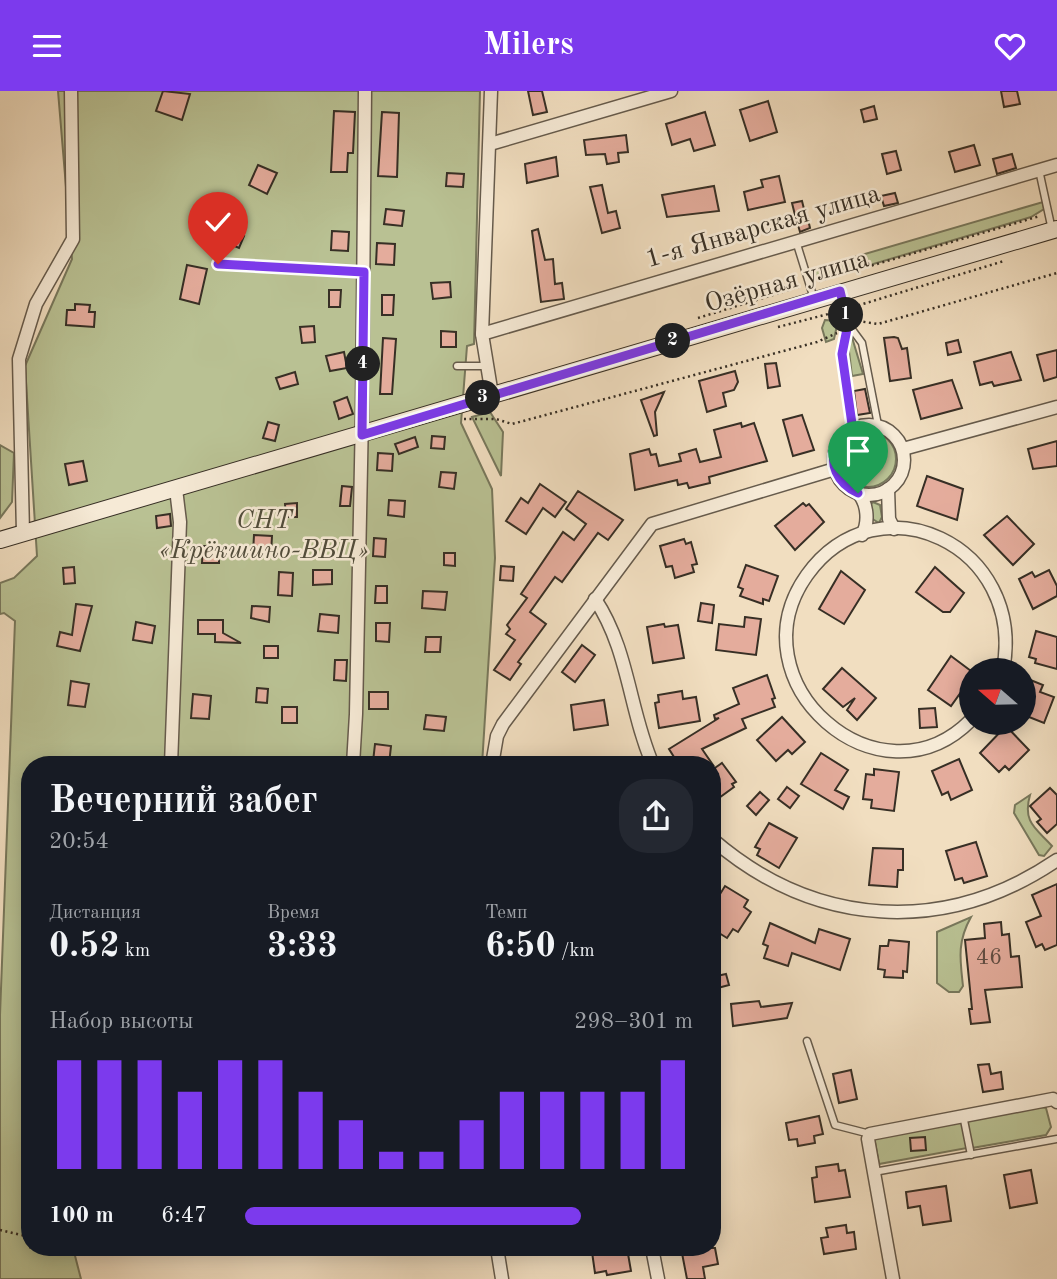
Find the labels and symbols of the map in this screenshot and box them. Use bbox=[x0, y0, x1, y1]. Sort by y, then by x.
street label: 1-я Январская улица bbox=[643, 181, 883, 273]
pin bbox=[188, 192, 248, 264]
street label: Озёрная улица bbox=[702, 246, 872, 318]
pin: 1 bbox=[828, 297, 864, 333]
pin: 2 bbox=[656, 323, 690, 359]
pin: 4 bbox=[346, 347, 380, 381]
pin: 3 bbox=[466, 381, 500, 415]
pin bbox=[828, 421, 888, 493]
park label: СНТ «Крёкшино-ВВЦ» bbox=[159, 508, 369, 564]
north arrow bbox=[959, 658, 1036, 735]
house number: 46 bbox=[976, 946, 1002, 969]

